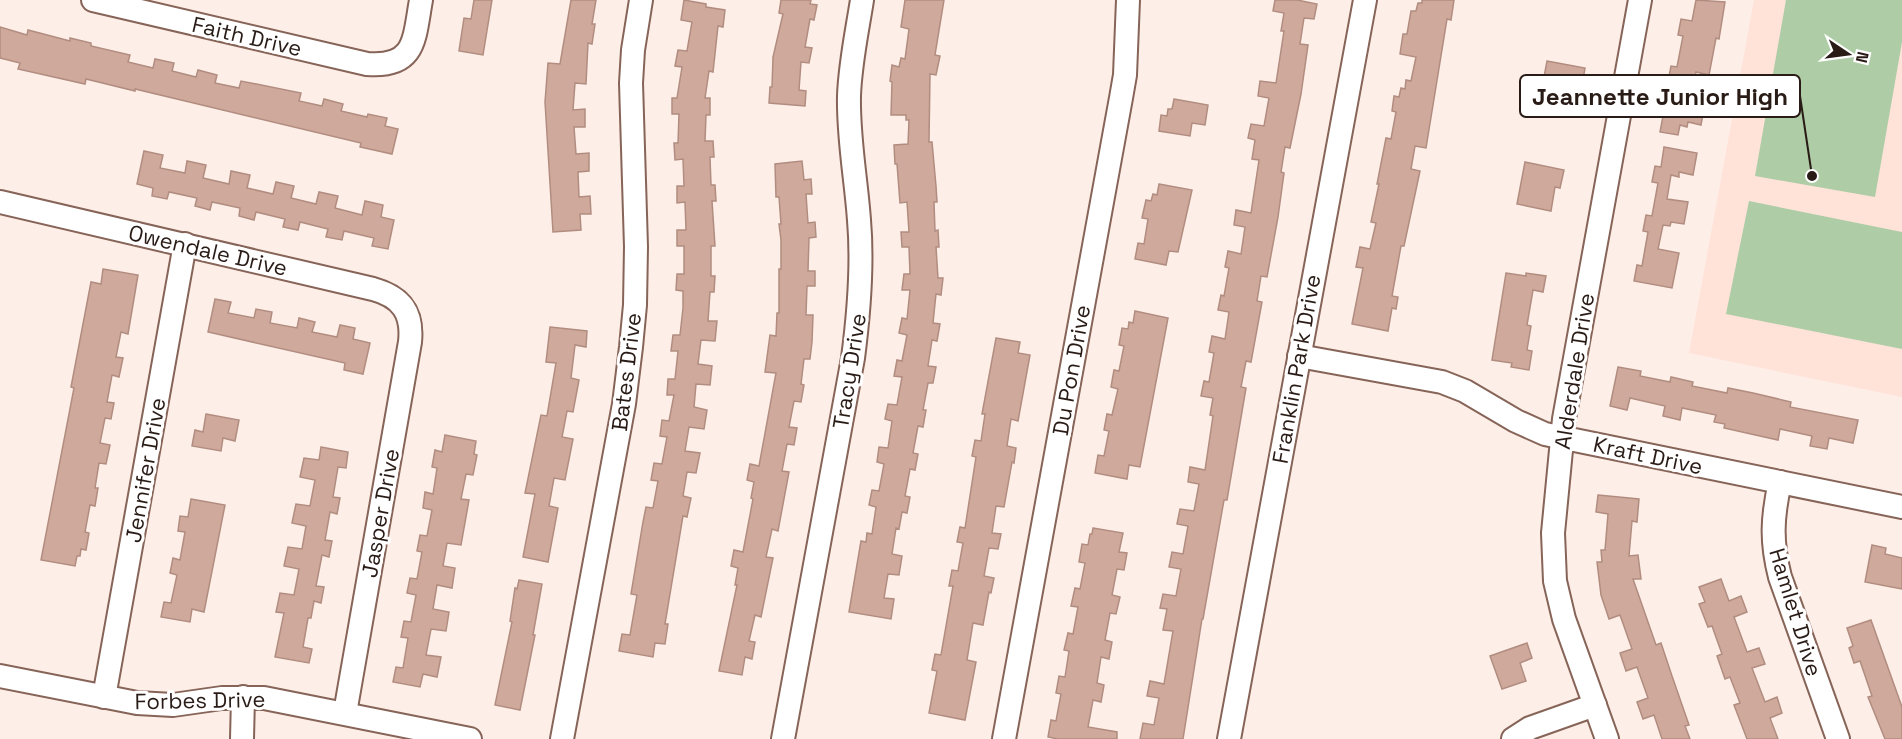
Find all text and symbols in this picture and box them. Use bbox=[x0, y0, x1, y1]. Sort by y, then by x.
street label: Faith Drive bbox=[189, 10, 305, 62]
north arrow bbox=[1818, 24, 1878, 84]
text: N bbox=[1851, 50, 1874, 65]
callout: Jeannette Junior High bbox=[1520, 75, 1800, 117]
text: Jeannette Junior High bbox=[1532, 81, 1788, 112]
street label: Owendale Drive bbox=[126, 218, 290, 282]
street label: Franklin Park Drive bbox=[1266, 272, 1326, 466]
street label: Alderdale Drive bbox=[1548, 291, 1600, 451]
street label: Du Pon Drive bbox=[1046, 303, 1096, 437]
street label: Bates Drive bbox=[605, 311, 647, 433]
street label: Tracy Drive bbox=[826, 311, 872, 431]
street label: Jennifer Drive bbox=[118, 395, 172, 545]
street label: Kraft Drive bbox=[1591, 430, 1705, 480]
street label: Jasper Drive bbox=[355, 446, 405, 580]
street label: Hamlet Drive bbox=[1763, 545, 1829, 679]
street label: Forbes Drive bbox=[134, 685, 266, 715]

